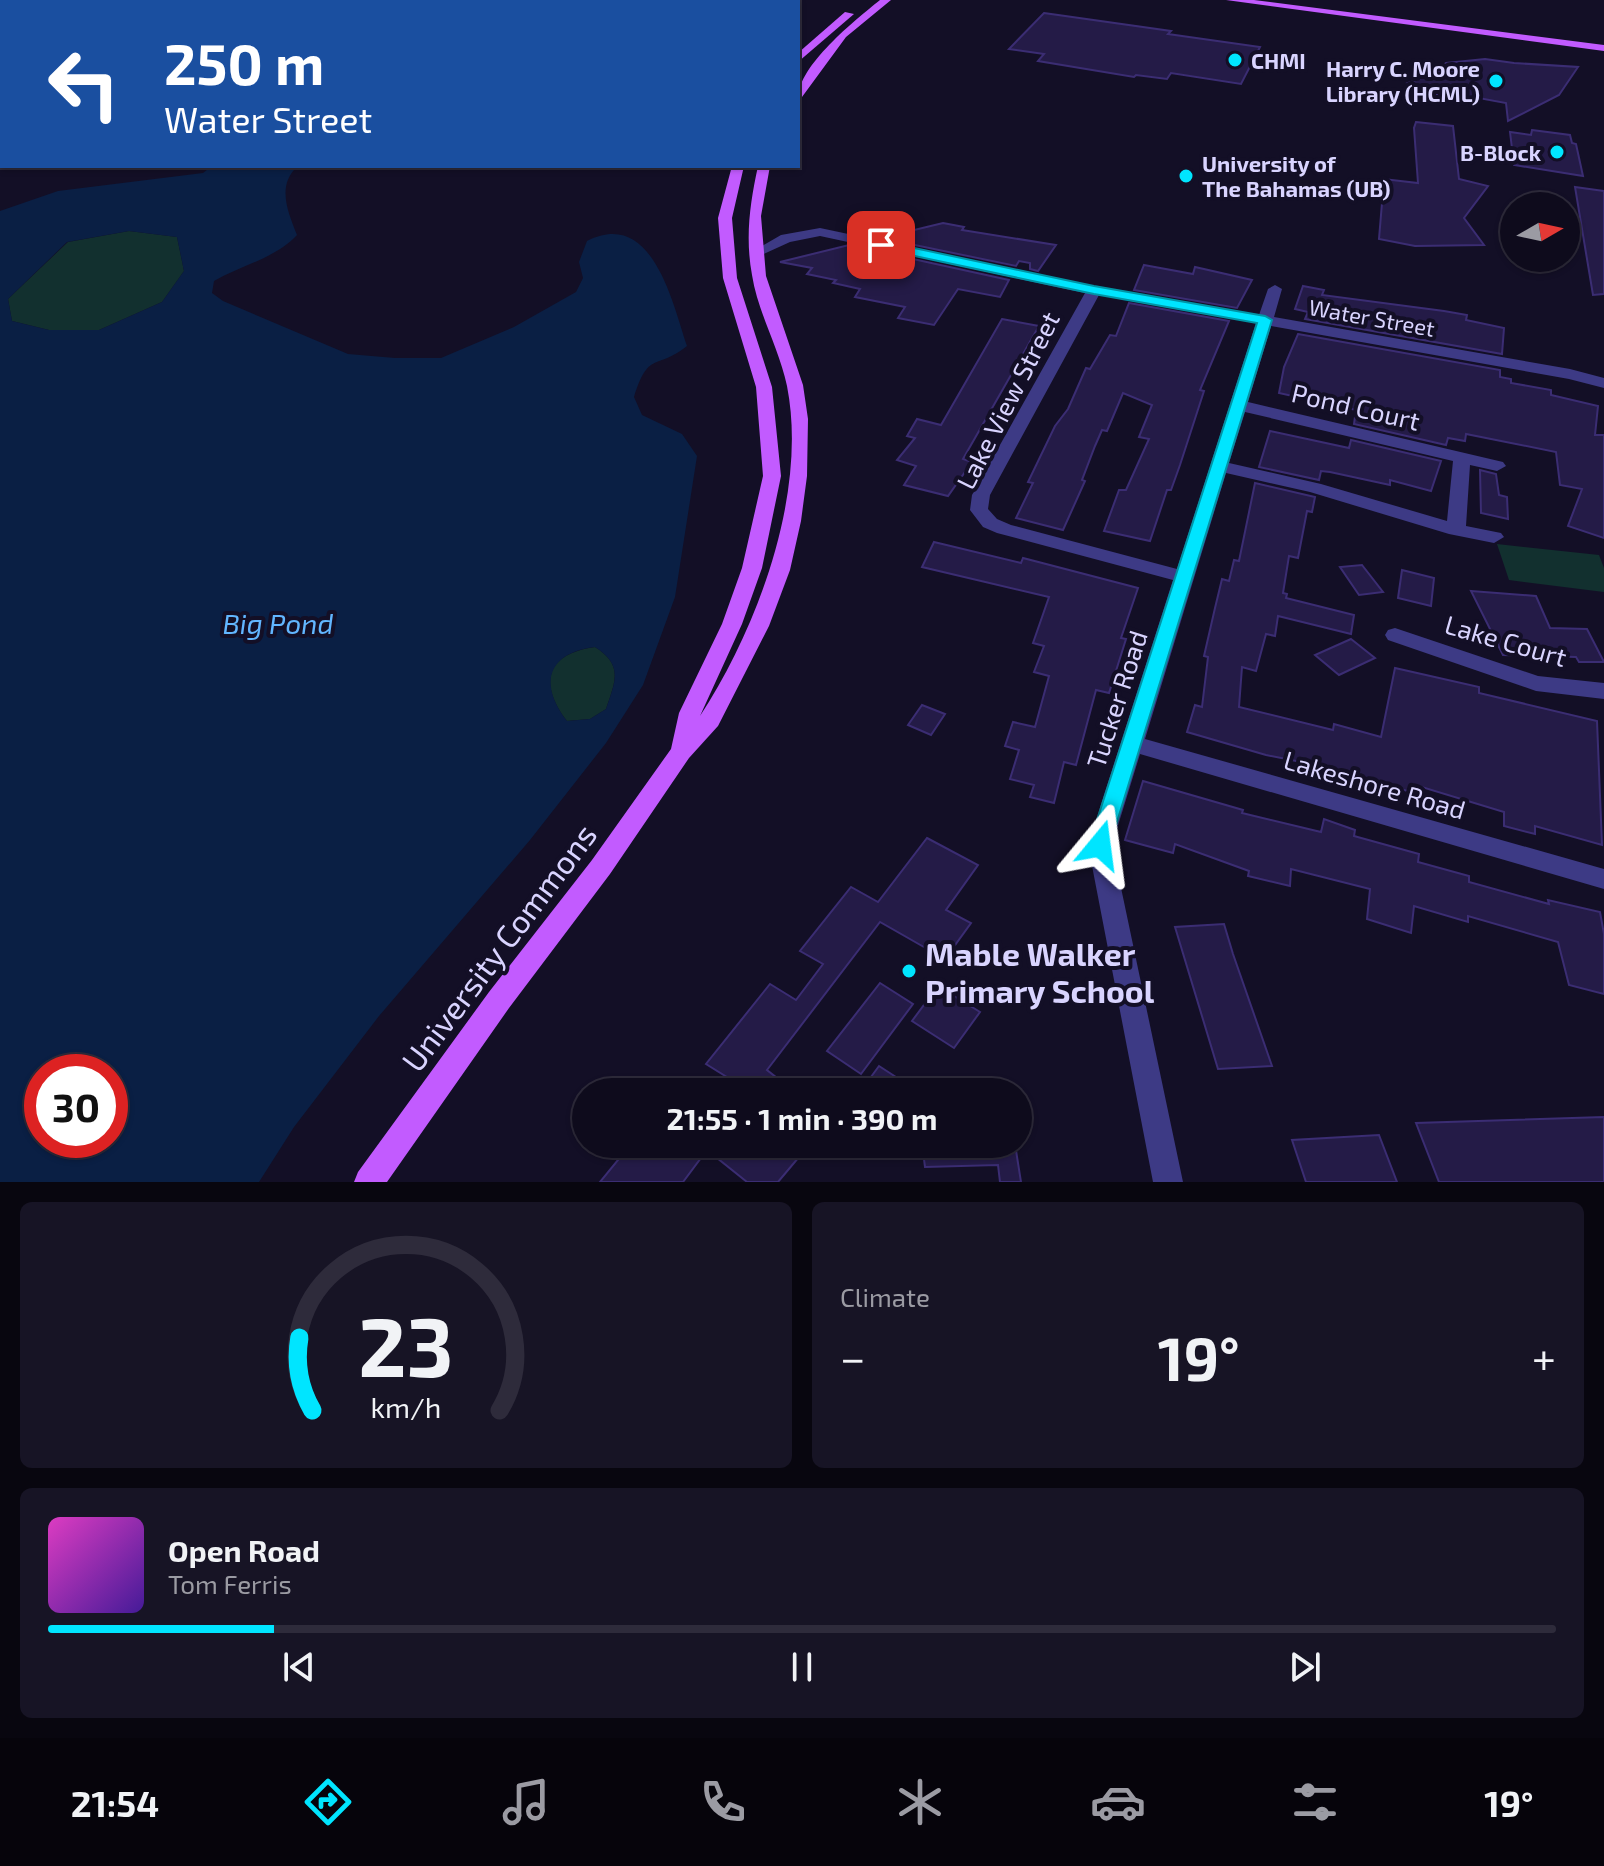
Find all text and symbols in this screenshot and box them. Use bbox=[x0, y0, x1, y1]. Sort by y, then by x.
text: 250 m bbox=[164, 29, 324, 96]
icon: left bbox=[32, 32, 136, 136]
place label: CHMI bbox=[1251, 47, 1306, 73]
marker: CHMI bbox=[1226, 51, 1244, 69]
place label: Harry C. Moore Library (HCML) bbox=[1326, 55, 1480, 107]
marker: Harry C. Moore Library (HCML) bbox=[1487, 72, 1505, 90]
text: Water Street bbox=[164, 97, 372, 140]
place label: B-Block bbox=[1460, 139, 1542, 165]
marker: B-Block bbox=[1548, 143, 1566, 161]
place label: University of The Bahamas (UB) bbox=[1202, 150, 1391, 201]
marker: University of The Bahamas (UB) bbox=[1177, 167, 1195, 185]
north arrow bbox=[1500, 192, 1580, 272]
map controls bbox=[1500, 192, 1580, 272]
pin bbox=[847, 211, 915, 279]
icon: arrive bbox=[859, 223, 903, 267]
street label: Water Street bbox=[1307, 293, 1437, 341]
street label: Lake View Street bbox=[949, 306, 1065, 494]
street label: Pond Court bbox=[1289, 376, 1423, 436]
water label: Big Pond bbox=[223, 606, 334, 640]
street label: Lake Court bbox=[1442, 608, 1570, 672]
street label: Tucker Road bbox=[1079, 626, 1153, 772]
street label: Lakeshore Road bbox=[1281, 743, 1469, 825]
position arrow bbox=[1058, 803, 1142, 887]
street label: University Commons bbox=[393, 816, 603, 1078]
place label: Mable Walker Primary School bbox=[925, 934, 1155, 1010]
marker: Mable Walker Primary School bbox=[900, 962, 918, 980]
speed limit sign: 30 bbox=[24, 1054, 128, 1158]
text: 21:55 · 1 min · 390 m bbox=[667, 1100, 937, 1136]
text: Climate bbox=[840, 1281, 930, 1312]
text: 23 bbox=[358, 1294, 454, 1394]
text: 19° bbox=[1158, 1321, 1240, 1393]
text: − bbox=[840, 1330, 866, 1383]
text: + bbox=[1532, 1330, 1556, 1383]
text: km/h bbox=[371, 1389, 441, 1424]
text: Open Road bbox=[168, 1532, 320, 1568]
text: Tom Ferris bbox=[168, 1568, 292, 1599]
icon: previous bbox=[277, 1645, 321, 1689]
icon: pause bbox=[780, 1645, 824, 1689]
icon: next bbox=[1283, 1645, 1327, 1689]
icon: directions bbox=[300, 1774, 356, 1830]
icon: music bbox=[498, 1774, 554, 1830]
icon: phone bbox=[695, 1774, 751, 1830]
icon: climate bbox=[892, 1774, 948, 1830]
icon: car bbox=[1090, 1774, 1146, 1830]
icon: filters bbox=[1287, 1774, 1343, 1830]
text: 21:54 bbox=[71, 1781, 159, 1824]
text: 19° bbox=[1484, 1781, 1533, 1824]

